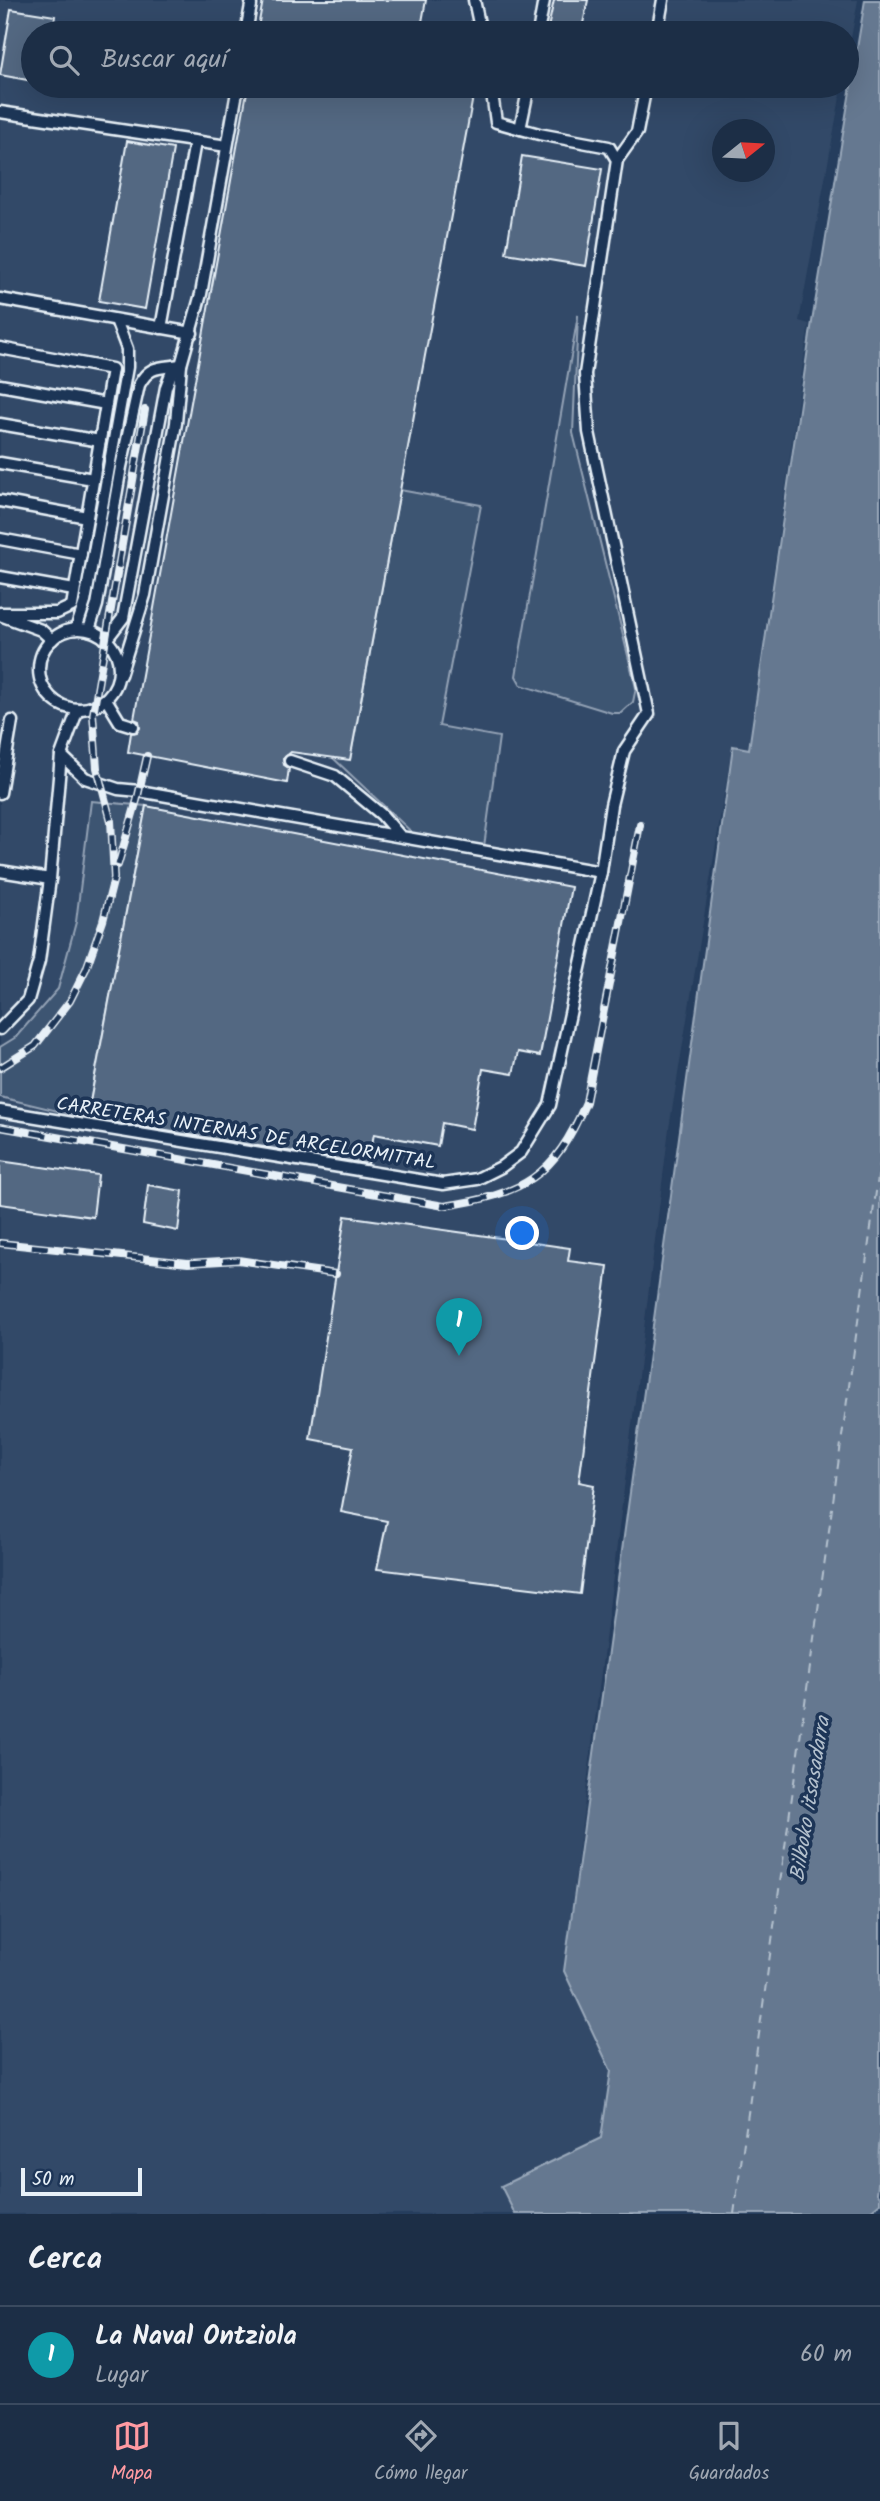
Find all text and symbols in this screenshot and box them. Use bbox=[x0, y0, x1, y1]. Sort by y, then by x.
search box bbox=[21, 21, 859, 98]
text: Buscar aquí bbox=[101, 39, 227, 81]
icon: search bbox=[45, 41, 83, 79]
north arrow bbox=[712, 119, 775, 182]
street label: CARRETERAS INTERNAS DE ARCELORMITTAL bbox=[54, 1089, 438, 1179]
your location bbox=[505, 1216, 539, 1250]
pin: 1 bbox=[436, 1298, 482, 1356]
water label: Bilboko itsasadarra bbox=[782, 1713, 841, 1884]
scale bar bbox=[21, 2165, 142, 2197]
text: 50 m bbox=[32, 2165, 74, 2195]
text: Cerca bbox=[28, 2236, 102, 2284]
text: La Naval Ontziola bbox=[95, 2316, 297, 2358]
text: 1 bbox=[48, 2337, 54, 2373]
text: 60 m bbox=[800, 2337, 852, 2373]
text: Lugar bbox=[95, 2358, 148, 2394]
tab: Mapa bbox=[111, 2417, 153, 2489]
tab: Cómo llegar bbox=[374, 2417, 467, 2489]
tab: Guardados bbox=[689, 2417, 769, 2489]

